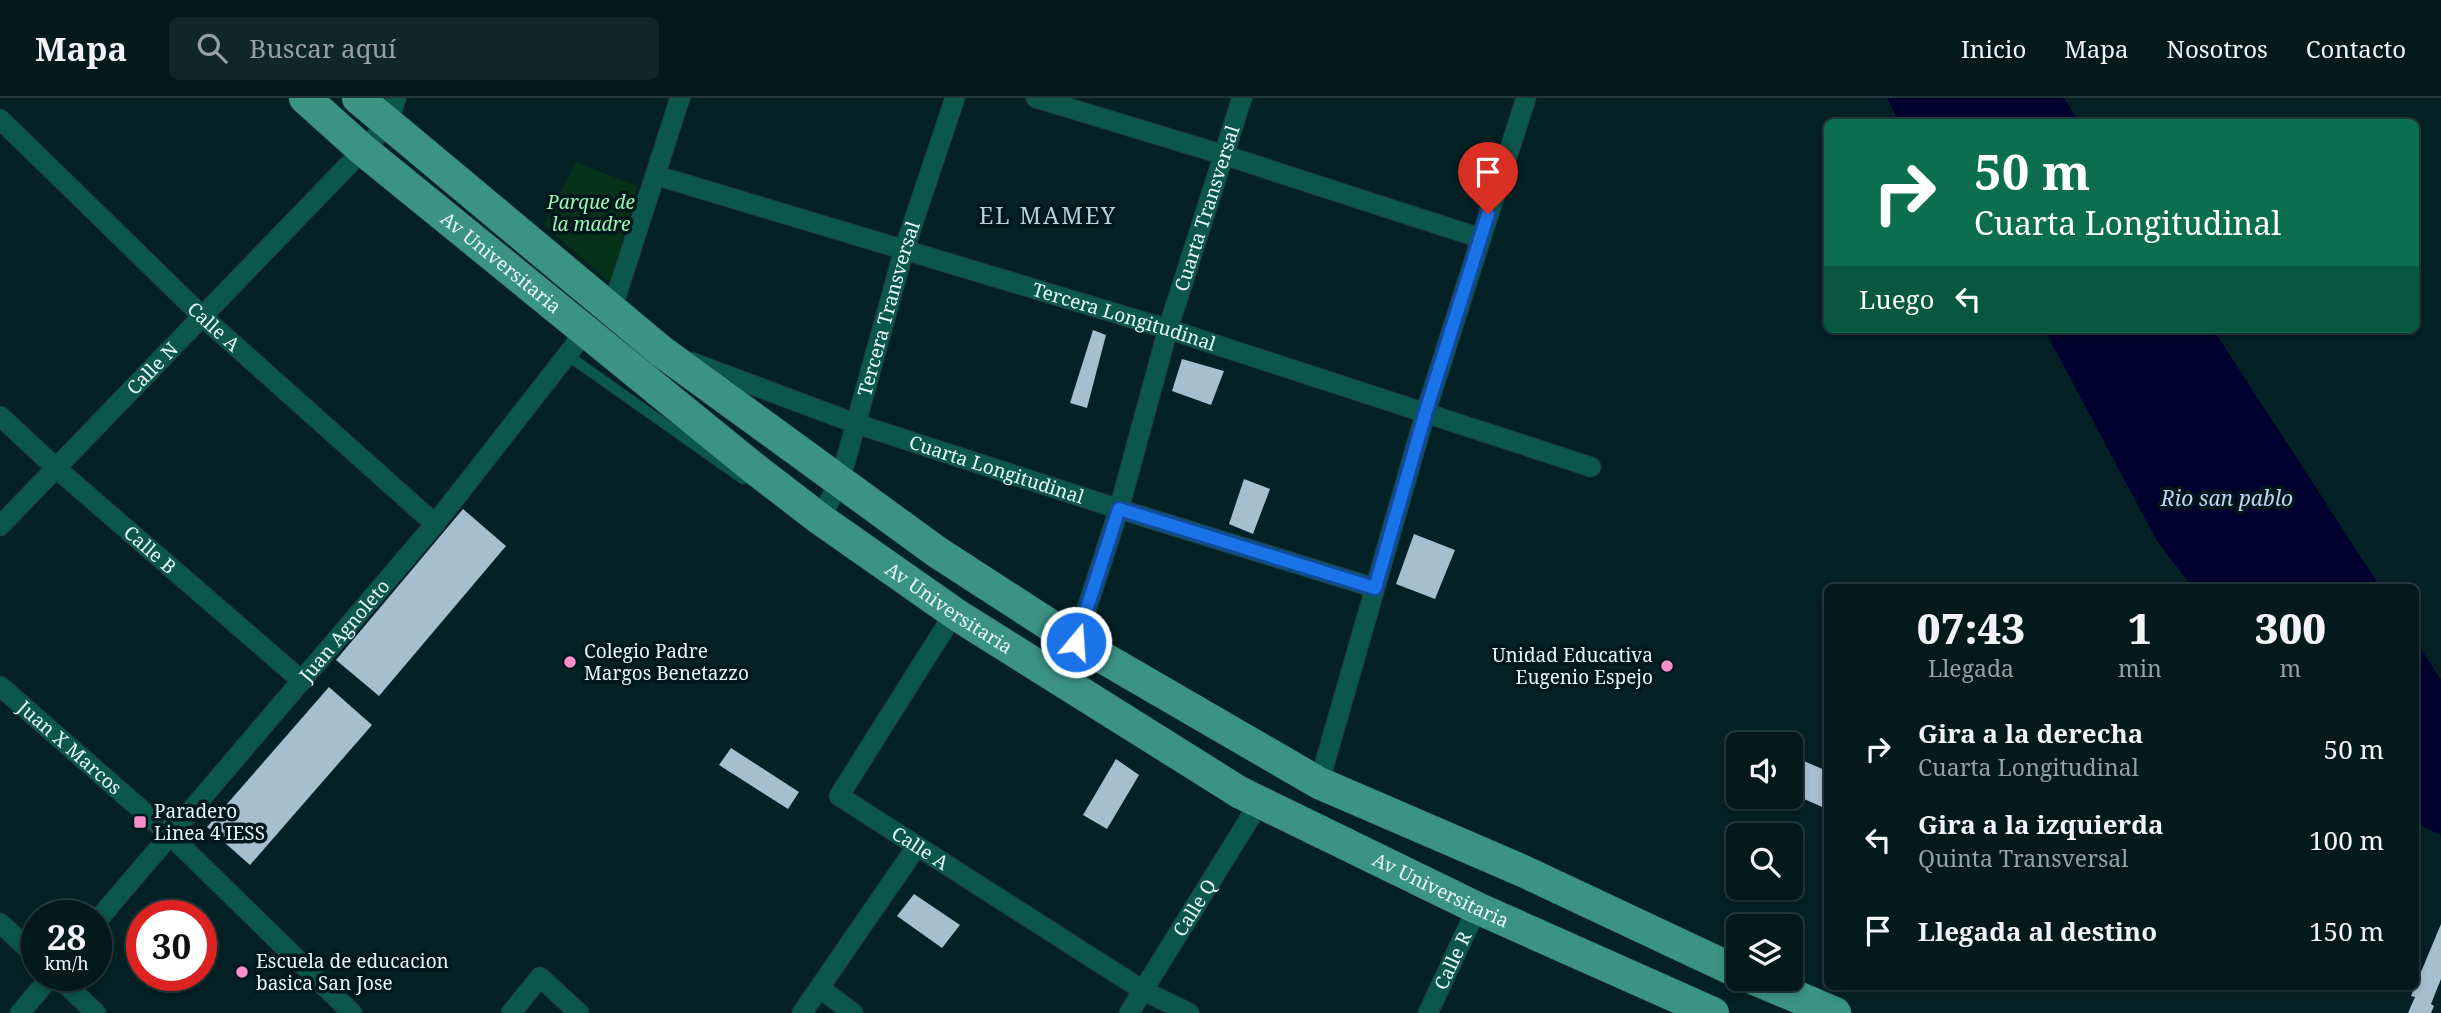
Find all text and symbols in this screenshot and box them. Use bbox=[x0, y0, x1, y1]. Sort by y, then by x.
search box bbox=[169, 17, 659, 80]
text: Mapa bbox=[35, 26, 127, 71]
icon: search bbox=[193, 29, 231, 67]
text: Buscar aquí bbox=[249, 30, 396, 66]
text: Inicio bbox=[1961, 32, 2026, 65]
text: Mapa bbox=[2064, 32, 2129, 65]
text: Nosotros bbox=[2167, 32, 2268, 65]
text: Contacto bbox=[2306, 32, 2406, 65]
street label: Cuarta Transversal bbox=[1168, 122, 1245, 295]
text: 50 m bbox=[1974, 138, 2090, 204]
pin bbox=[1458, 142, 1518, 214]
icon: right bbox=[1859, 147, 1950, 238]
icon: arrive bbox=[1469, 153, 1507, 191]
park label: Parque de la madre bbox=[546, 189, 635, 237]
district label: EL MAMEY bbox=[979, 199, 1117, 231]
text: Cuarta Longitudinal bbox=[1974, 201, 2281, 244]
street label: Av Universitaria bbox=[435, 206, 567, 319]
street label: Tercera Transversal bbox=[851, 218, 926, 399]
street label: Tercera Longitudinal bbox=[1029, 276, 1219, 357]
icon: left bbox=[1949, 280, 1987, 318]
text: Luego bbox=[1859, 281, 1935, 317]
street label: Calle A bbox=[182, 296, 246, 358]
street label: Calle N bbox=[121, 336, 184, 400]
street label: Cuarta Longitudinal bbox=[906, 429, 1088, 510]
water label: Rio san pablo bbox=[2160, 484, 2293, 512]
street label: Calle B bbox=[118, 520, 182, 580]
street label: Av Universitaria bbox=[880, 556, 1018, 660]
street label: Juan Agnoleto bbox=[293, 574, 395, 688]
text: 07:43 bbox=[1917, 599, 2025, 656]
text: 1 bbox=[2128, 599, 2152, 656]
text: 300 bbox=[2255, 599, 2326, 656]
position arrow bbox=[1039, 605, 1113, 679]
place label: Colegio Padre Margos Benetazzo bbox=[584, 638, 749, 686]
place label: Unidad Educativa Eugenio Espejo bbox=[1492, 642, 1653, 690]
text: Llegada bbox=[1928, 652, 2014, 684]
text: min bbox=[2118, 652, 2162, 684]
text: m bbox=[2280, 652, 2301, 684]
marker: Colegio Padre Margos Benetazzo bbox=[562, 654, 578, 670]
marker: Unidad Educativa Eugenio Espejo bbox=[1659, 658, 1675, 674]
street label: Juan X Marcos bbox=[11, 694, 128, 800]
text: Gira a la derecha bbox=[1918, 715, 2143, 751]
icon: right bbox=[1859, 730, 1897, 768]
text: 50 m bbox=[2324, 731, 2384, 767]
map controls bbox=[1726, 732, 1803, 991]
button: sound bbox=[1726, 732, 1803, 809]
text: Cuarta Longitudinal bbox=[1918, 751, 2139, 783]
place label: Paradero Linea 4 IESS bbox=[154, 798, 265, 846]
text: Gira a la izquierda bbox=[1918, 806, 2164, 842]
marker: Paradero Linea 4 IESS bbox=[132, 814, 148, 830]
street label: Calle A bbox=[887, 820, 954, 876]
icon: left bbox=[1859, 821, 1897, 859]
text: 100 m bbox=[2309, 822, 2384, 858]
button: search bbox=[1726, 823, 1803, 900]
text: Quinta Transversal bbox=[1918, 842, 2128, 874]
street label: Av Universitaria bbox=[1368, 846, 1513, 934]
street label: Calle Q bbox=[1167, 874, 1222, 941]
speed limit sign: 30 bbox=[126, 900, 217, 991]
icon: arrive bbox=[1859, 912, 1897, 950]
text: 28 bbox=[47, 913, 86, 960]
text: Llegada al destino bbox=[1918, 913, 2157, 949]
text: 150 m bbox=[2309, 913, 2384, 949]
button: layers bbox=[1726, 914, 1803, 991]
street label: Calle R bbox=[1428, 926, 1478, 994]
place label: Escuela de educacion basica San Jose bbox=[256, 948, 449, 996]
text: km/h bbox=[44, 951, 89, 975]
marker: Escuela de educacion basica San Jose bbox=[234, 964, 250, 980]

